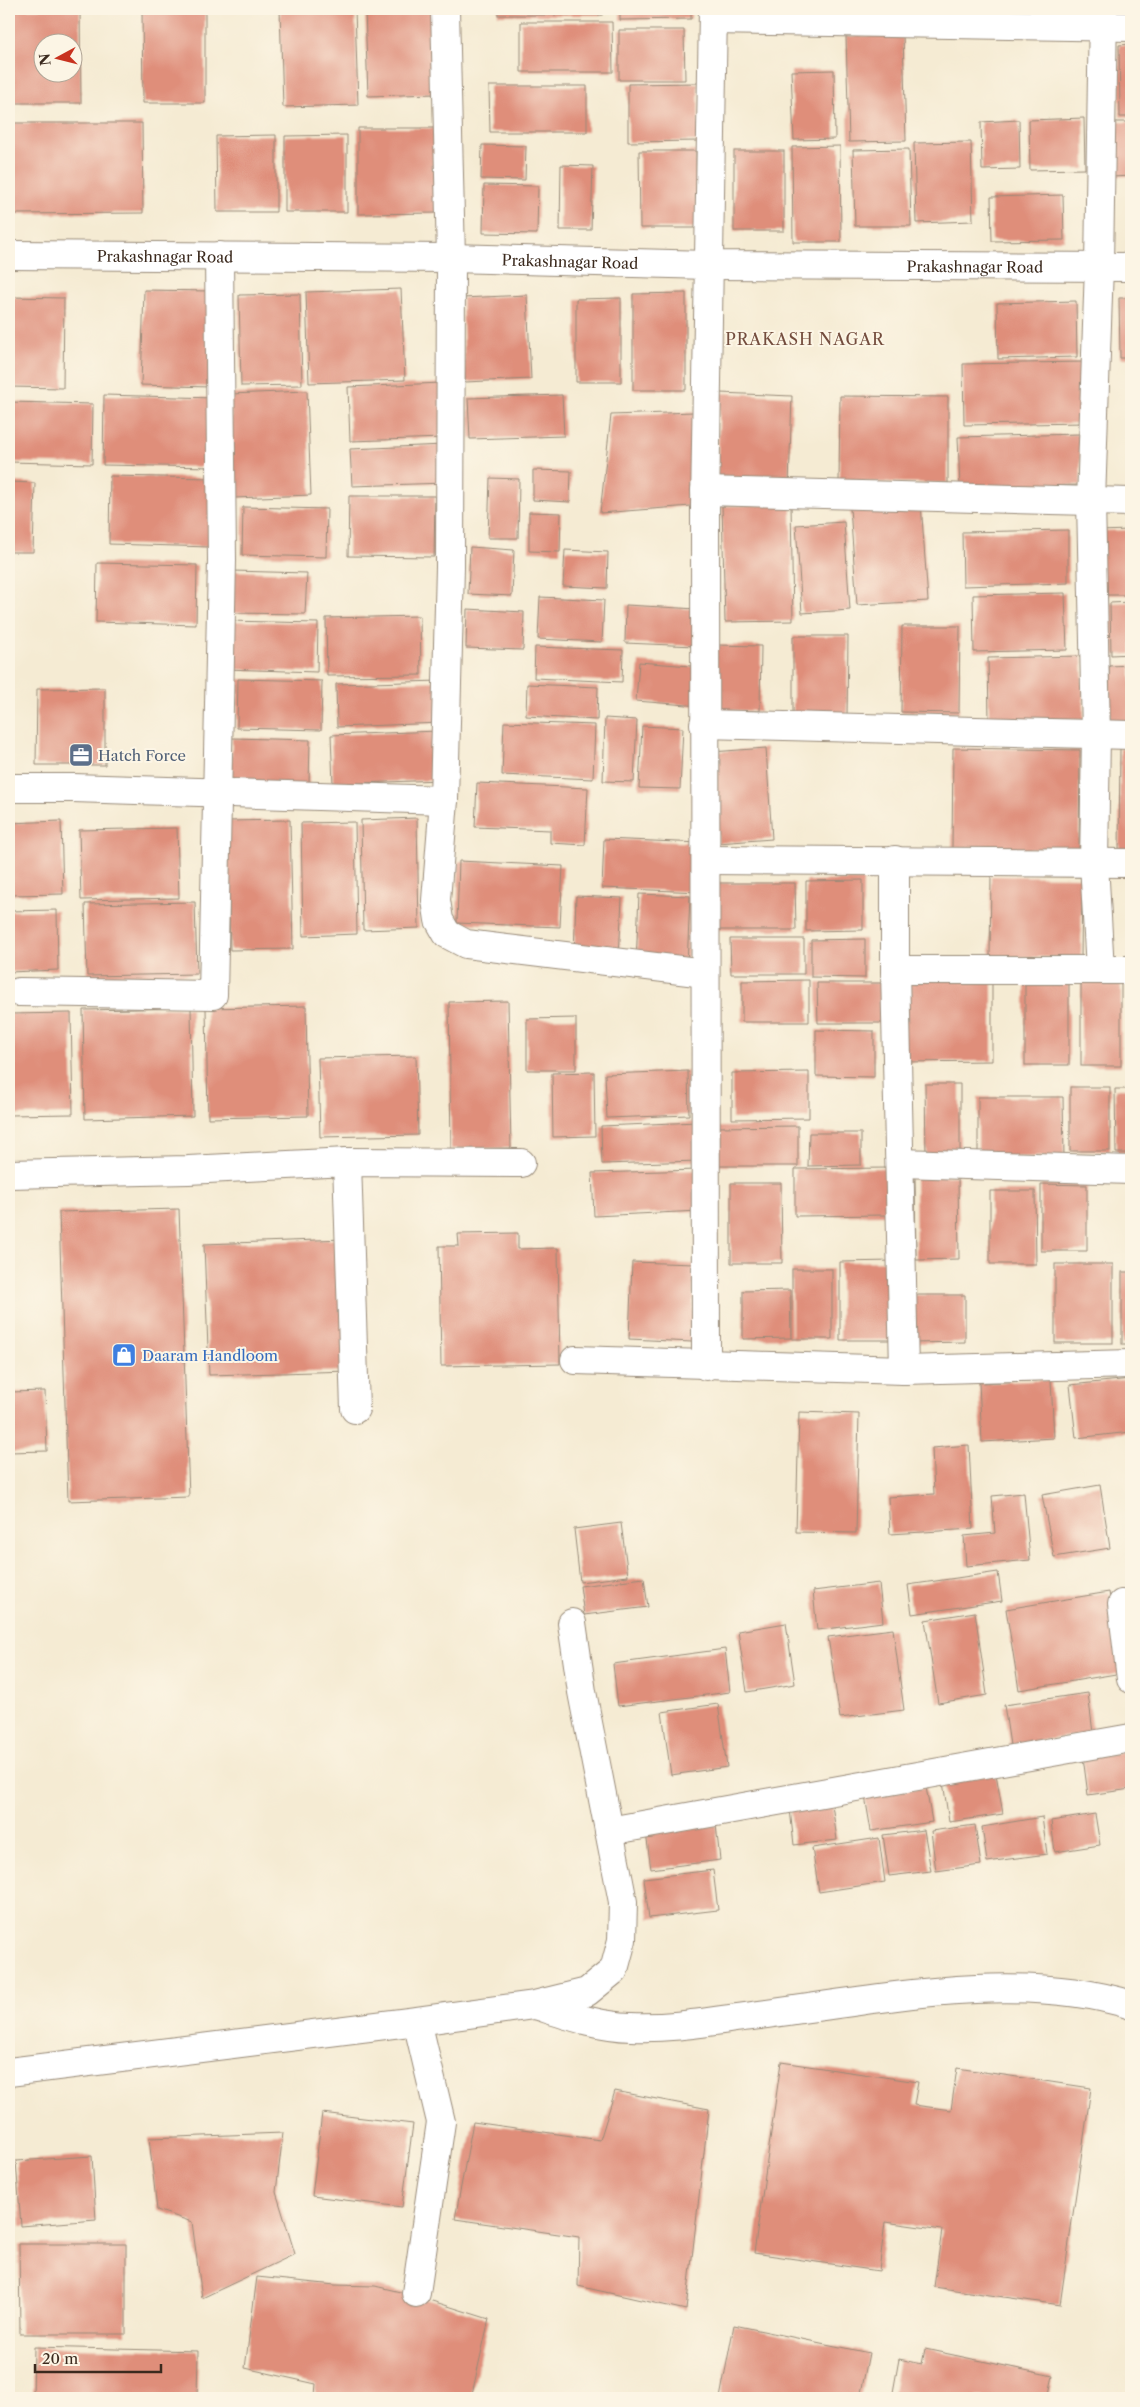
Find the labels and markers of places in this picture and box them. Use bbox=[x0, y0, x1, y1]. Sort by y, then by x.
office icon: Hatch Force bbox=[68, 742, 94, 768]
place label: Hatch Force bbox=[98, 746, 186, 765]
shop icon: Daaram Handloom bbox=[111, 1342, 137, 1368]
place label: Daaram Handloom bbox=[142, 1346, 278, 1365]

